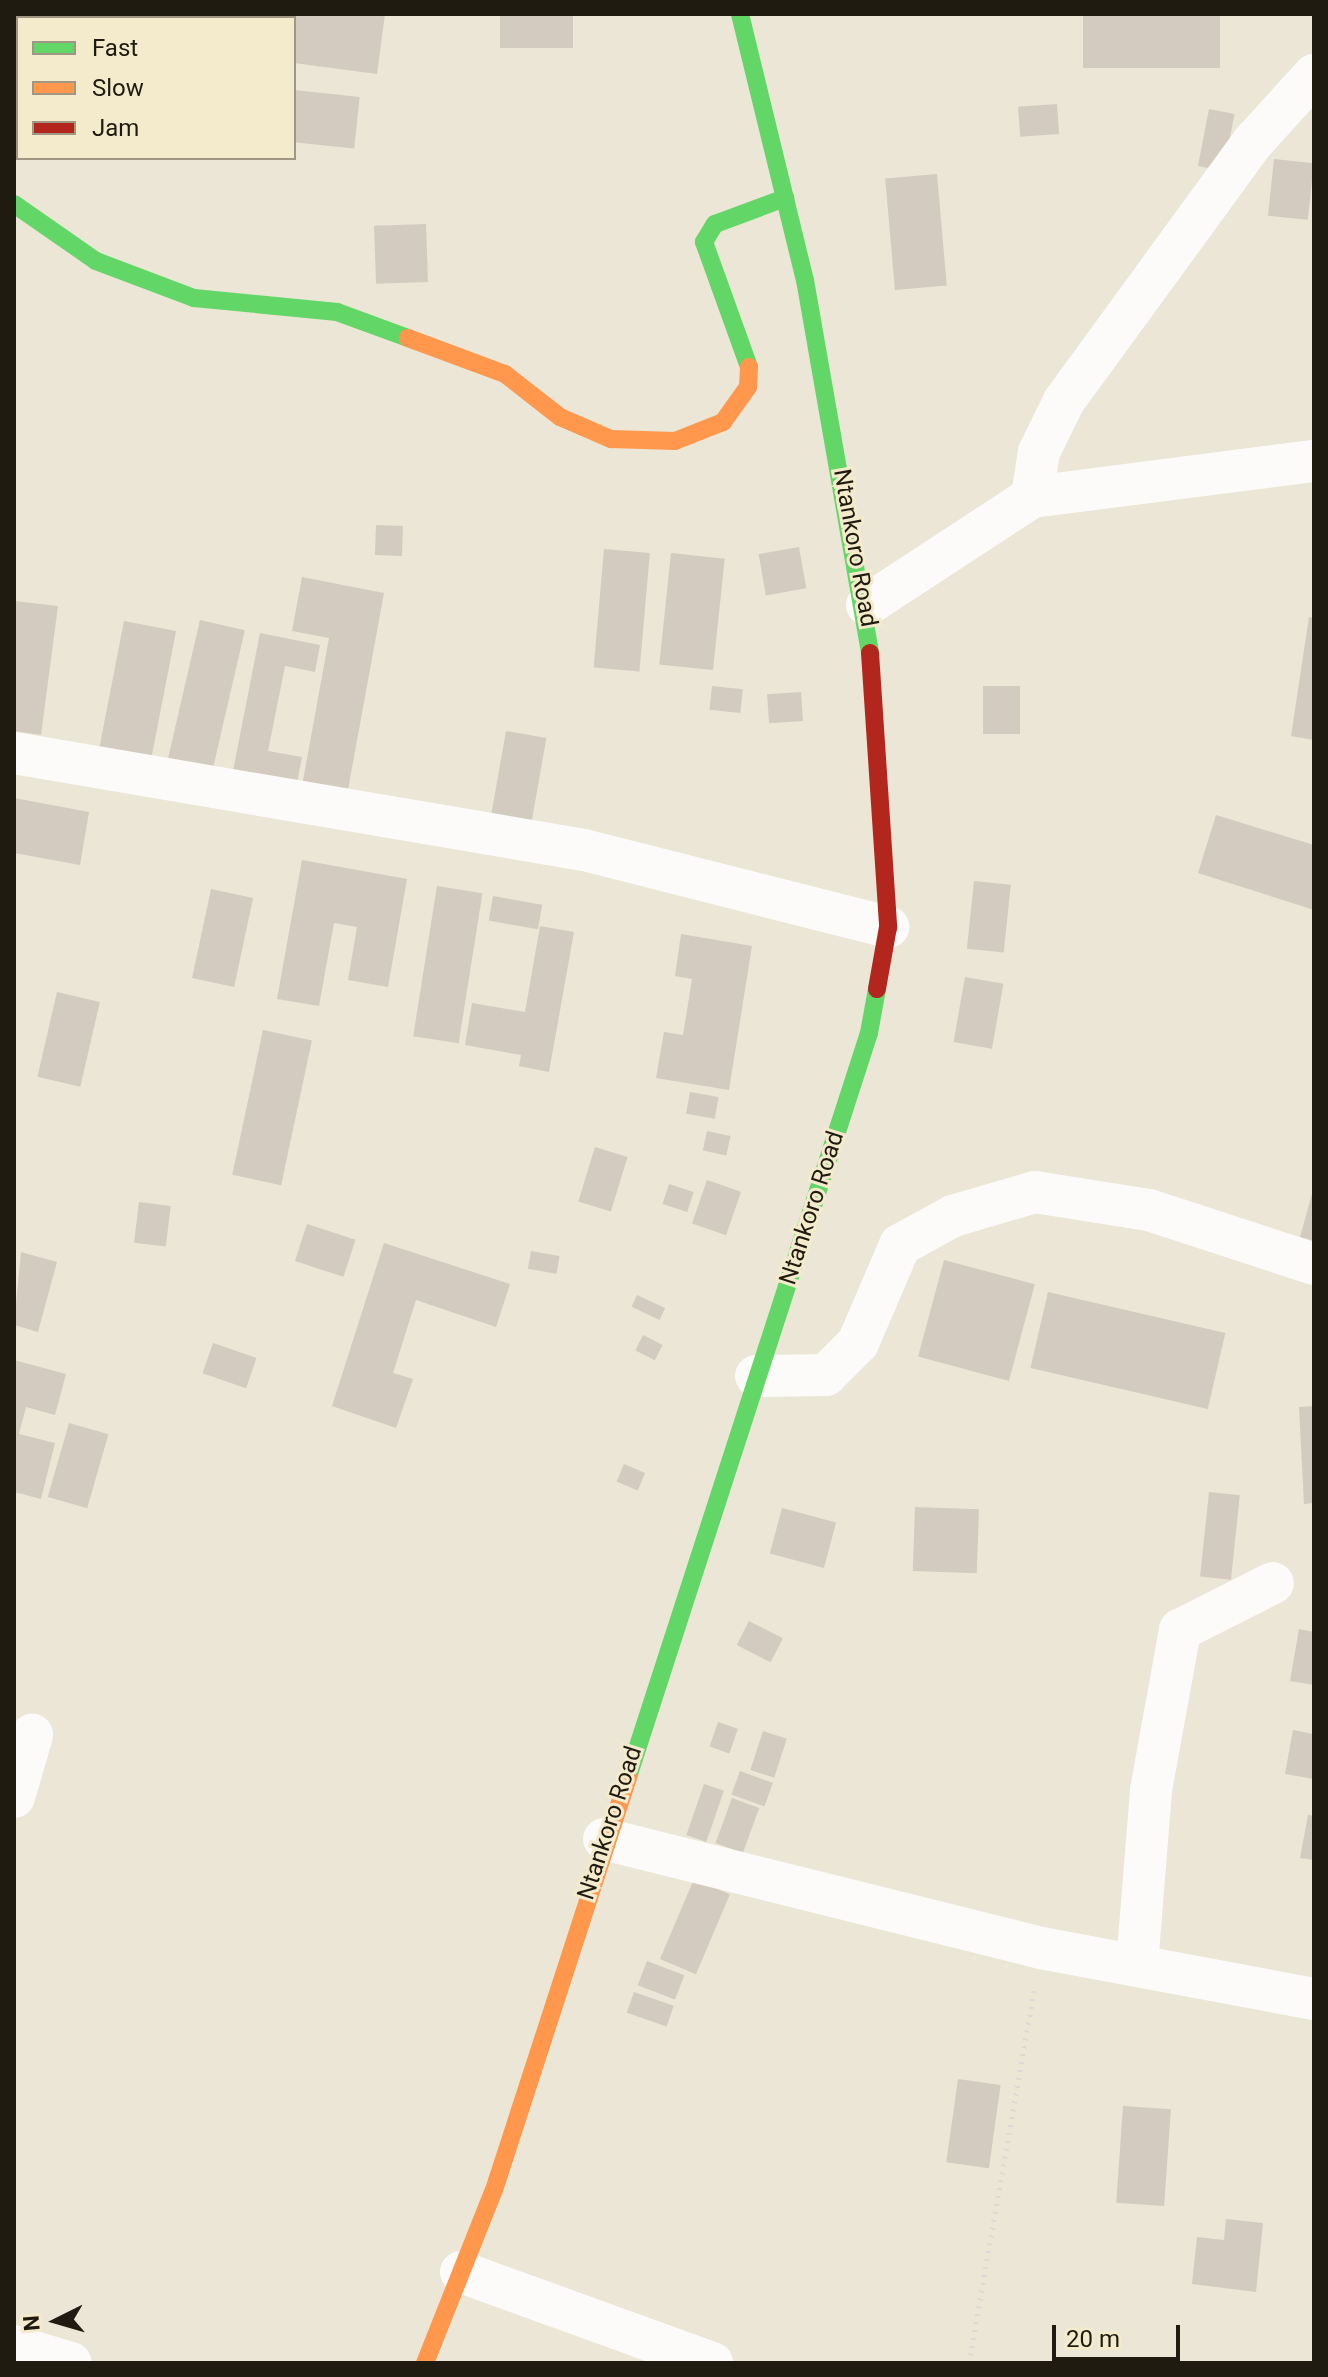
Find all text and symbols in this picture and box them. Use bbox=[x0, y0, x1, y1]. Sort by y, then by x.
legend bbox=[16, 16, 296, 160]
text: Fast bbox=[92, 34, 138, 62]
text: Slow bbox=[92, 74, 144, 102]
text: Jam bbox=[92, 114, 139, 142]
street label: Ntankoro Road bbox=[827, 467, 883, 629]
street label: Ntankoro Road bbox=[774, 1128, 850, 1288]
street label: Ntankoro Road bbox=[572, 1743, 648, 1903]
north arrow bbox=[16, 2281, 96, 2361]
scale bar bbox=[1056, 2309, 1184, 2359]
text: N bbox=[18, 2314, 45, 2332]
text: 20 m bbox=[1066, 2325, 1120, 2353]

